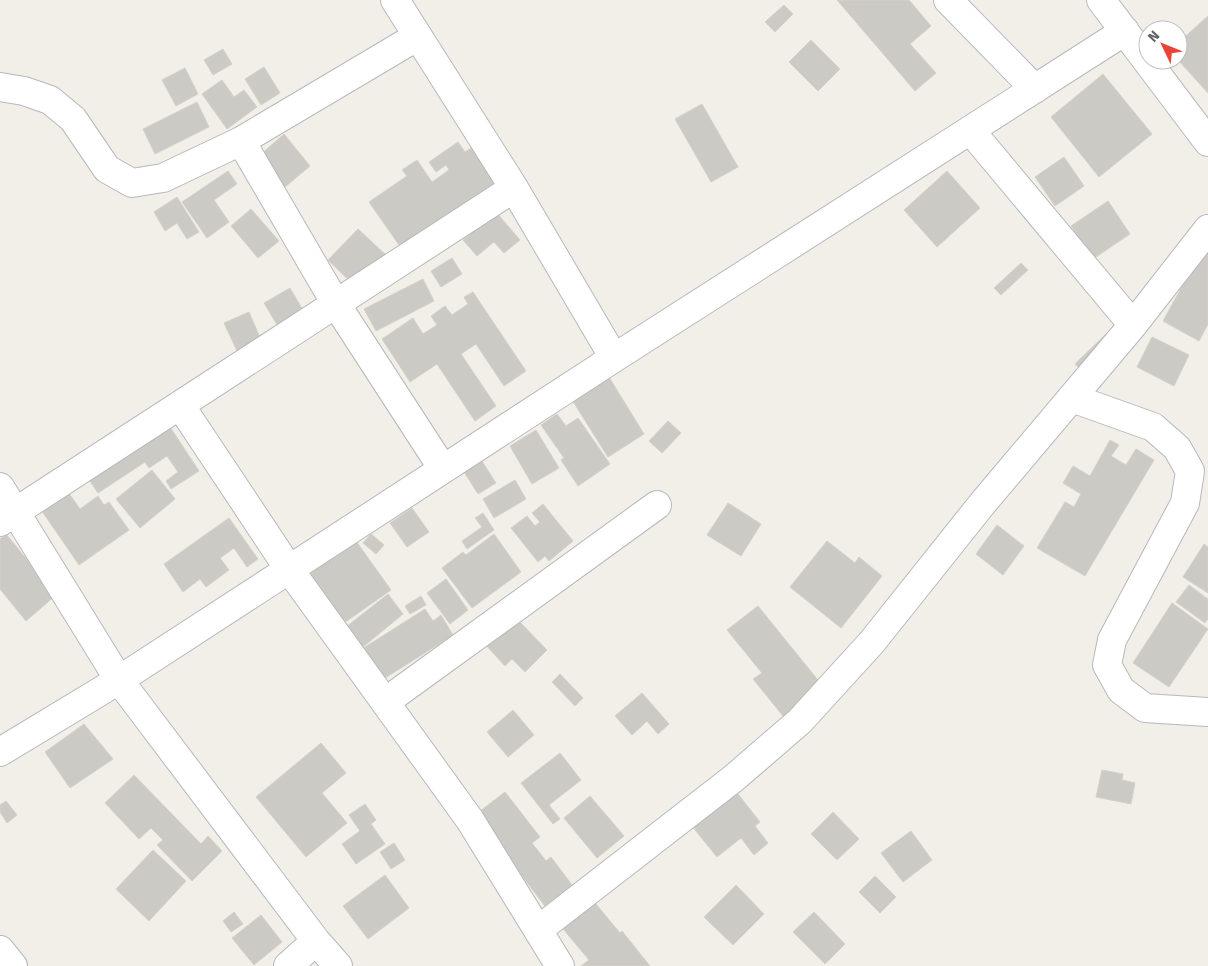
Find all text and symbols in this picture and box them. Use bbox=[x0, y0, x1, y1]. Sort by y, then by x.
north arrow bbox=[1138, 20, 1188, 70]
text: N bbox=[1144, 27, 1163, 46]

